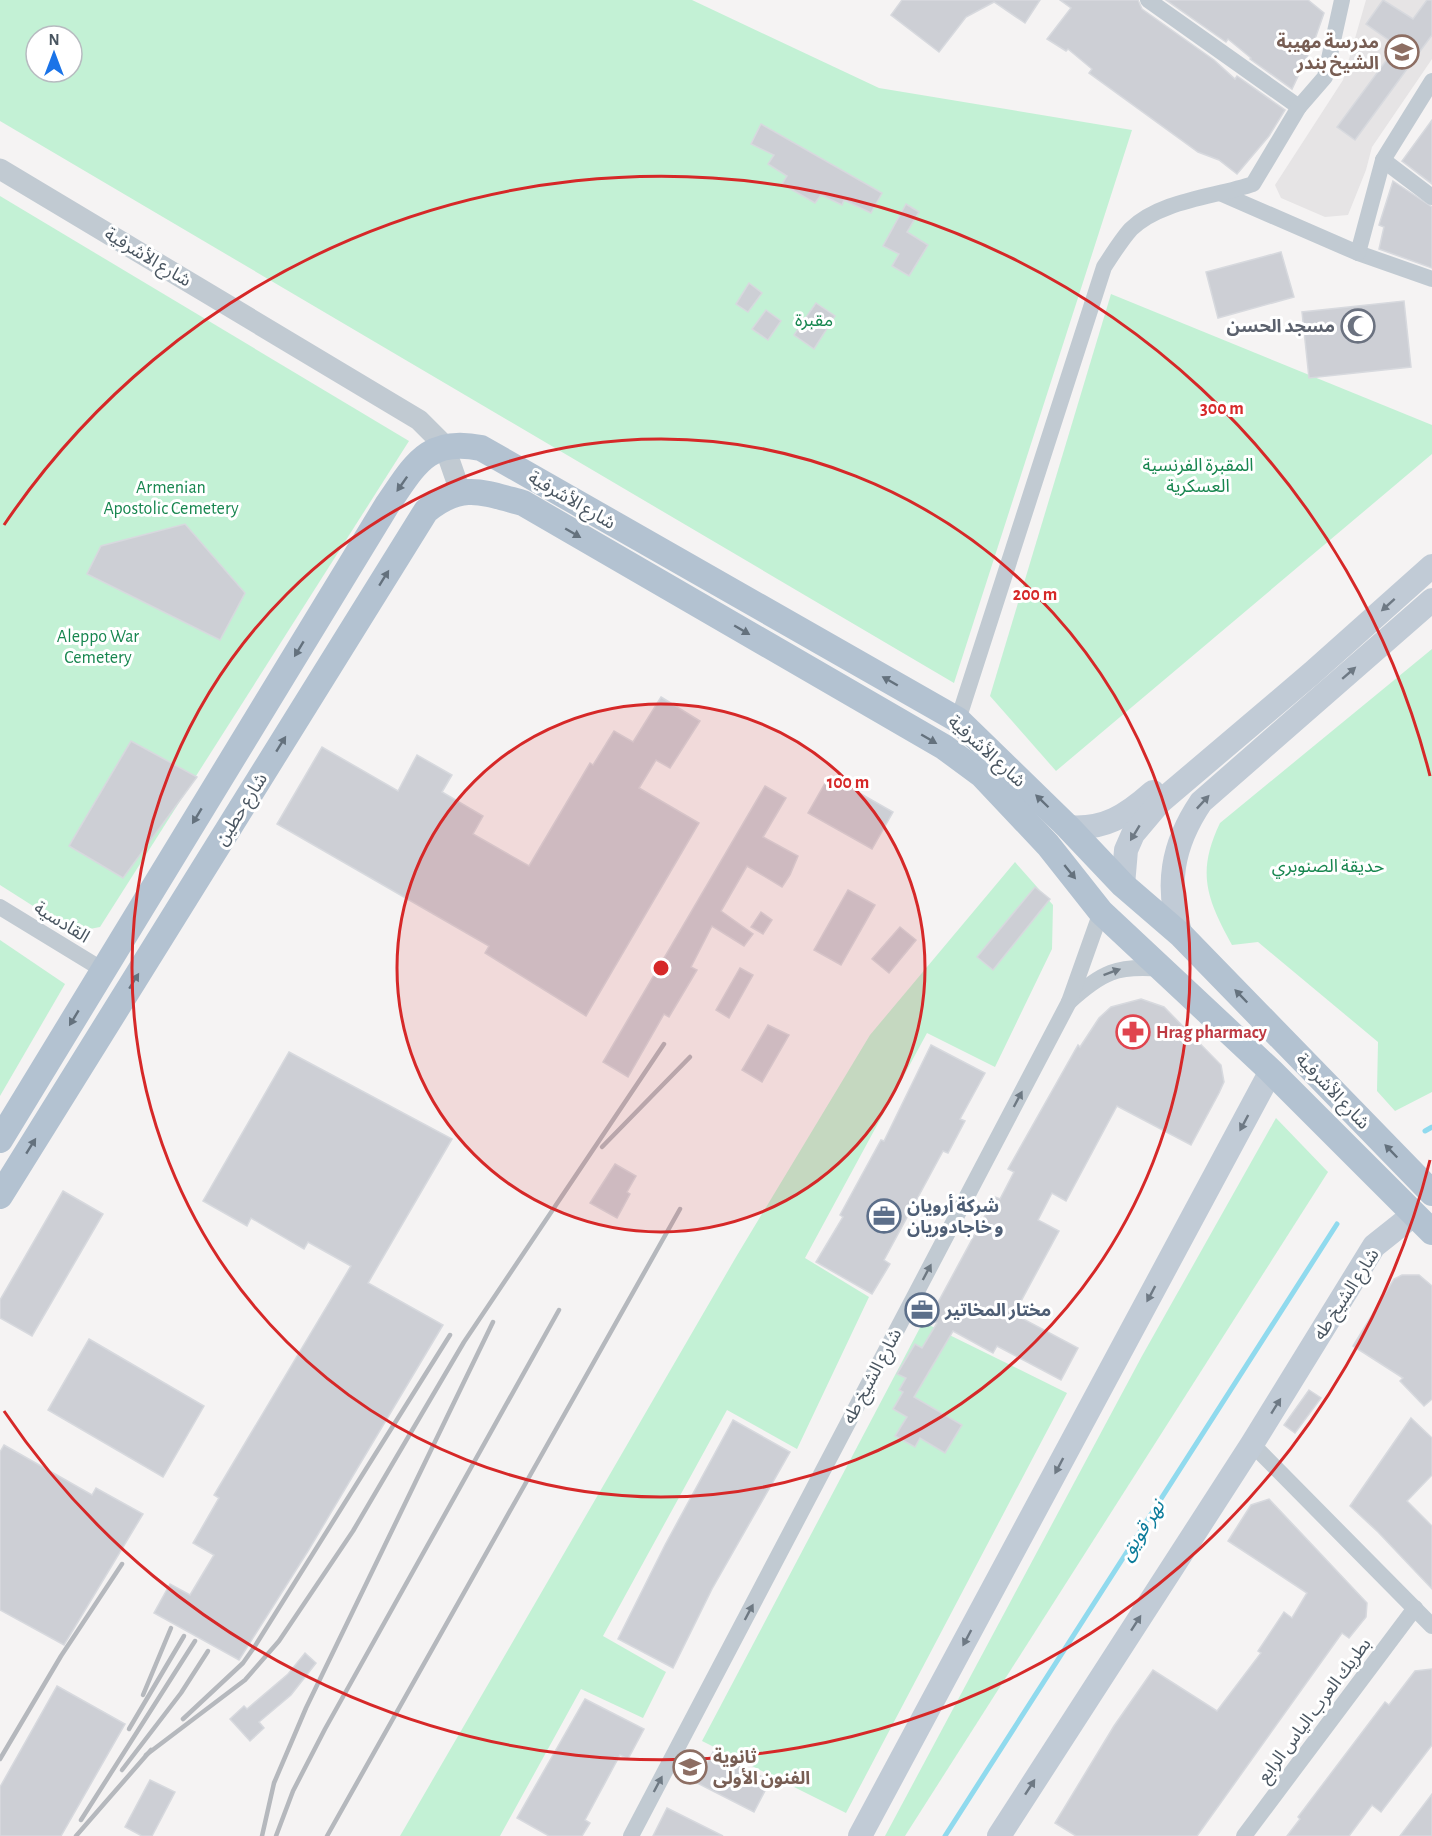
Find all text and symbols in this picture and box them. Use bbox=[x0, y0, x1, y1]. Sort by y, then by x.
north arrow bbox=[24, 24, 84, 84]
text: N bbox=[48, 32, 60, 48]
place label: مدرسة مهيبة الشيخ بندر bbox=[1277, 32, 1379, 76]
school or university icon: مدرسة مهيبة الشيخ بندر bbox=[1384, 34, 1420, 70]
street label: شارع الأشرفية bbox=[99, 224, 195, 294]
mosque icon: مسجد الحسن bbox=[1340, 308, 1376, 344]
park label: مقبرة bbox=[795, 312, 833, 331]
place label: مسجد الحسن bbox=[1227, 318, 1335, 336]
text: 300 m bbox=[1200, 400, 1244, 418]
park label: المقبرة الفرنسية العسكرية bbox=[1142, 457, 1254, 497]
street label: شارع الأشرفية bbox=[523, 467, 619, 536]
one-way arrow bbox=[396, 475, 408, 491]
park label: Armenian Apostolic Cemetery bbox=[103, 479, 239, 518]
one-way arrow bbox=[565, 527, 582, 537]
one-way arrow bbox=[379, 570, 390, 586]
text: 200 m bbox=[1013, 586, 1057, 604]
one-way arrow bbox=[1381, 598, 1396, 611]
one-way arrow bbox=[734, 625, 750, 636]
park label: Aleppo War Cemetery bbox=[57, 628, 139, 667]
one-way arrow bbox=[294, 641, 304, 658]
one-way arrow bbox=[1341, 667, 1356, 680]
one-way arrow bbox=[881, 676, 898, 686]
street label: شارع الأشرفية bbox=[942, 711, 1029, 794]
one-way arrow bbox=[921, 733, 937, 744]
one-way arrow bbox=[276, 736, 287, 752]
street label: شارع حطين bbox=[213, 770, 274, 851]
text: 100 m bbox=[827, 774, 869, 792]
one-way arrow bbox=[1196, 794, 1210, 809]
one-way arrow bbox=[1035, 795, 1049, 809]
one-way arrow bbox=[192, 808, 203, 824]
one-way arrow bbox=[1130, 825, 1140, 842]
park label: حديقة الصنوبري bbox=[1272, 858, 1384, 879]
one-way arrow bbox=[1063, 864, 1076, 880]
street label: القادسية bbox=[31, 899, 92, 947]
centre of rings bbox=[651, 958, 671, 978]
one-way arrow bbox=[1103, 967, 1121, 976]
one-way arrow bbox=[128, 973, 140, 989]
one-way arrow bbox=[1235, 990, 1249, 1004]
one-way arrow bbox=[69, 1010, 80, 1026]
pharmacy icon: Hrag pharmacy bbox=[1115, 1014, 1151, 1050]
place label: Hrag pharmacy bbox=[1156, 1024, 1268, 1042]
street label: شارع الأشرفية bbox=[1289, 1049, 1374, 1136]
one-way arrow bbox=[1013, 1090, 1023, 1107]
one-way arrow bbox=[1239, 1114, 1249, 1131]
one-way arrow bbox=[25, 1138, 36, 1154]
one-way arrow bbox=[1385, 1145, 1399, 1159]
place label: شركة أرويان و خاجادوريان bbox=[907, 1193, 1003, 1238]
office icon: شركة أرويان و خاجادوريان bbox=[866, 1198, 902, 1234]
street label: شارع الشيخ طه bbox=[1311, 1246, 1386, 1345]
one-way arrow bbox=[922, 1263, 932, 1280]
one-way arrow bbox=[1146, 1286, 1156, 1303]
office icon: مختار المخاتير bbox=[904, 1292, 940, 1328]
place label: مختار المخاتير bbox=[944, 1302, 1051, 1321]
street label: شارع الشيخ طه bbox=[840, 1326, 909, 1429]
one-way arrow bbox=[1270, 1398, 1281, 1414]
one-way arrow bbox=[1054, 1458, 1064, 1475]
water label: نهر قويق bbox=[1115, 1496, 1171, 1565]
one-way arrow bbox=[744, 1603, 754, 1620]
one-way arrow bbox=[1131, 1615, 1142, 1631]
one-way arrow bbox=[962, 1630, 972, 1647]
street label: بطريك العرب الياس الرابع bbox=[1255, 1635, 1378, 1788]
place label: ثانوية الفنون الأولى bbox=[713, 1747, 810, 1788]
school or university icon: ثانوية الفنون الأولى bbox=[672, 1749, 708, 1785]
one-way arrow bbox=[653, 1775, 663, 1792]
one-way arrow bbox=[1025, 1779, 1036, 1795]

